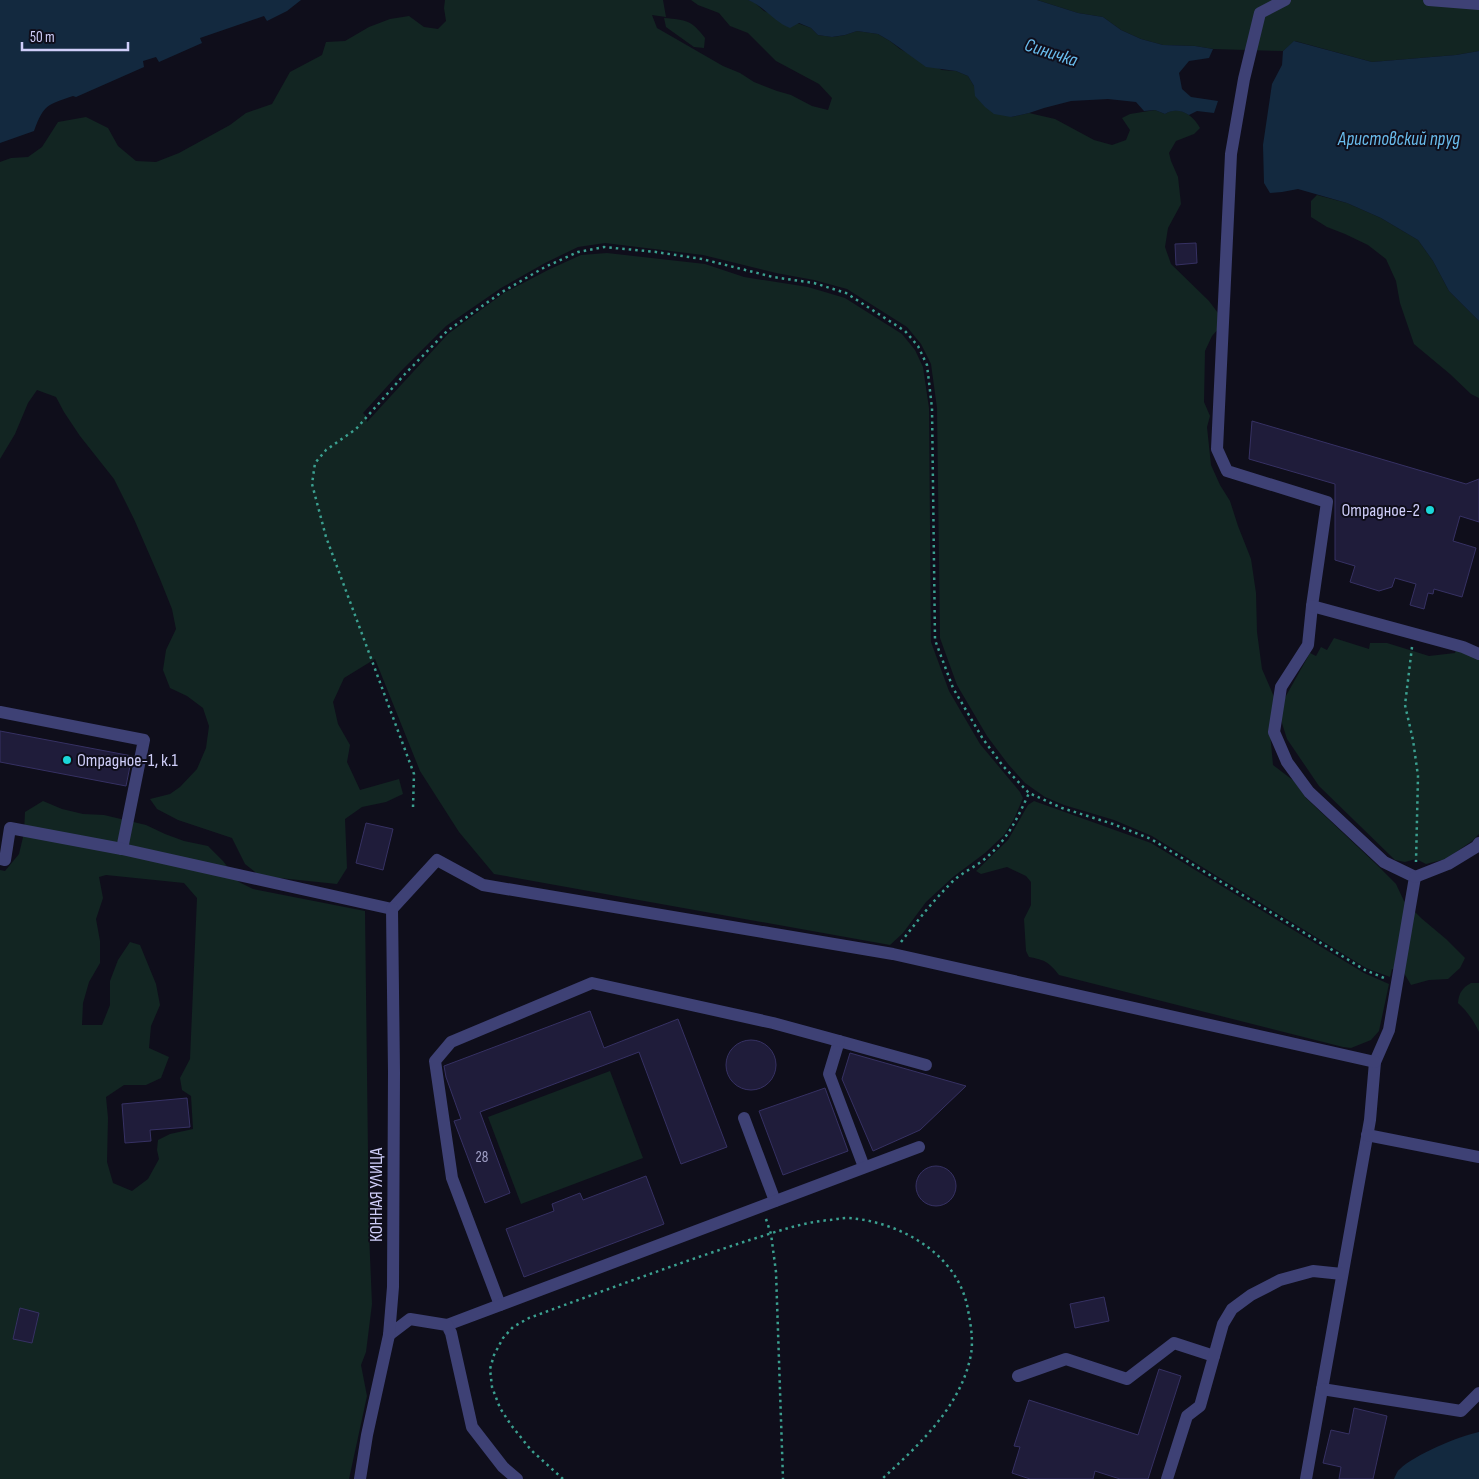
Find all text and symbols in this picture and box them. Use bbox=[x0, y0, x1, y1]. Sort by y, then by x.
scale bar bbox=[22, 20, 129, 52]
text: 50 m bbox=[30, 28, 55, 47]
water label: Синичка bbox=[1022, 34, 1081, 72]
water label: Аристовский пруд bbox=[1337, 128, 1460, 151]
place label: Отрадное-2 bbox=[1341, 500, 1420, 521]
marker: Отрадное-2 bbox=[1424, 504, 1436, 516]
place label: Отрадное-1, к.1 bbox=[77, 750, 178, 771]
marker: Отрадное-1, к.1 bbox=[61, 754, 73, 766]
street label: КОННАЯ УЛИЦА bbox=[366, 1148, 387, 1242]
house number: 28 bbox=[476, 1148, 488, 1167]

